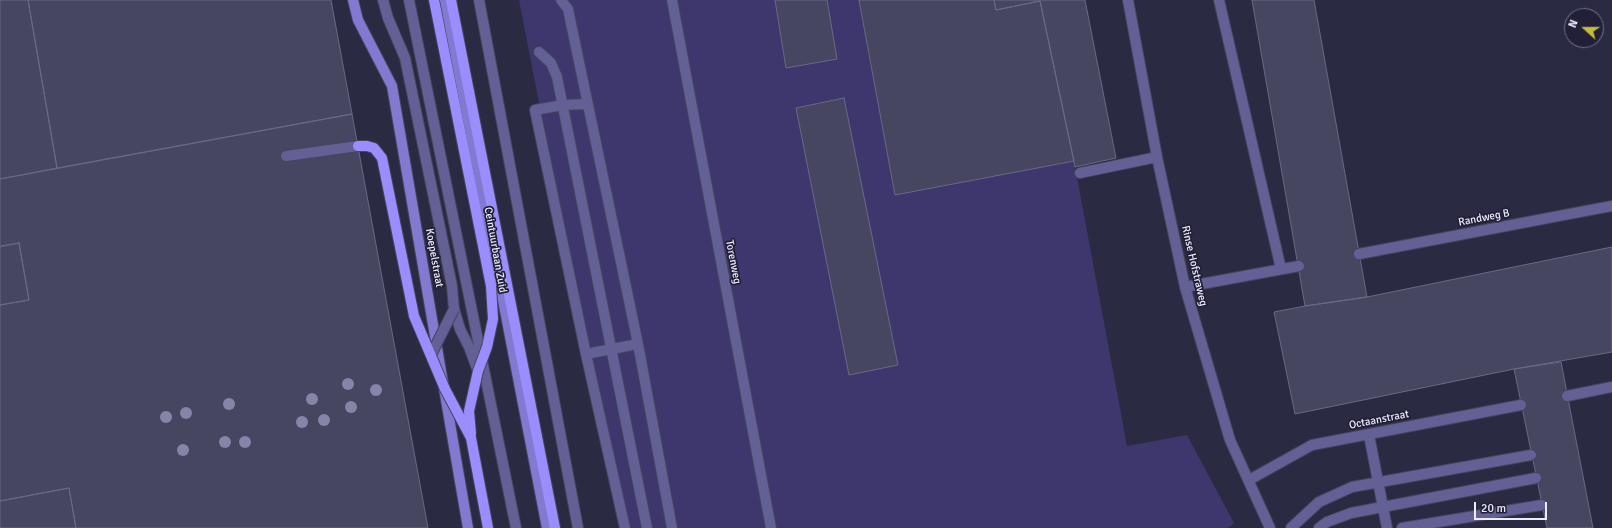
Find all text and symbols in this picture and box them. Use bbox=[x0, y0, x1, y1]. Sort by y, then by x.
north arrow bbox=[1564, 8, 1604, 48]
text: N bbox=[1566, 18, 1581, 30]
street label: Ceintuurbaan Zuid bbox=[481, 206, 509, 294]
street label: Randweg B bbox=[1457, 207, 1511, 229]
street label: Rinse Hofstraweg bbox=[1178, 224, 1210, 308]
street label: Koepelstraat bbox=[422, 227, 446, 289]
street label: Torenweg bbox=[722, 239, 744, 285]
street label: Octaanstraat bbox=[1348, 408, 1410, 432]
scale bar bbox=[1476, 494, 1549, 520]
text: 20 m bbox=[1481, 501, 1506, 516]

